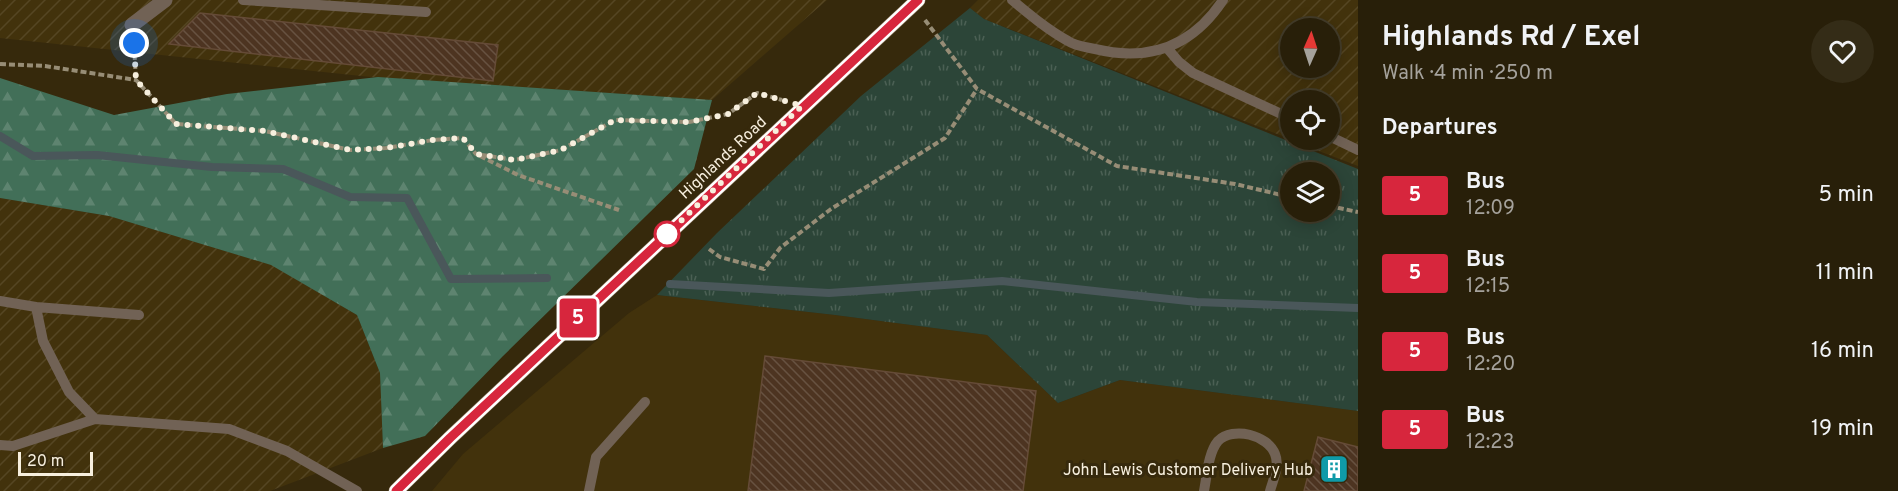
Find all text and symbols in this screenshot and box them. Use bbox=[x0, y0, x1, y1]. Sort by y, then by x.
north arrow bbox=[1280, 18, 1340, 78]
map controls bbox=[1280, 18, 1340, 222]
text: Highlands Rd / Exel bbox=[1382, 20, 1640, 56]
button: heart bbox=[1811, 20, 1874, 83]
your location bbox=[119, 28, 149, 58]
text: Walk · 4 min · 250 m bbox=[1382, 61, 1553, 87]
button: locate bbox=[1280, 90, 1340, 150]
street label: Highlands Road bbox=[675, 113, 771, 204]
text: Departures bbox=[1382, 115, 1498, 142]
button: layers bbox=[1280, 162, 1340, 222]
text: Bus bbox=[1466, 169, 1505, 196]
text: 5 bbox=[1409, 182, 1421, 209]
text: 5 min bbox=[1819, 182, 1874, 209]
text: 12:09 bbox=[1466, 196, 1515, 222]
unlabelled marker bbox=[654, 221, 680, 247]
text: Bus bbox=[1466, 247, 1505, 274]
text: 5 bbox=[1409, 260, 1421, 287]
text: 11 min bbox=[1816, 260, 1874, 287]
text: 12:15 bbox=[1466, 274, 1510, 300]
line badge: 5 bbox=[558, 298, 598, 338]
text: 5 bbox=[572, 305, 584, 332]
text: Bus bbox=[1466, 325, 1505, 352]
text: 5 bbox=[1409, 338, 1421, 365]
text: 16 min bbox=[1811, 338, 1874, 365]
text: 12:20 bbox=[1466, 352, 1515, 378]
text: Bus bbox=[1466, 403, 1505, 430]
text: 5 bbox=[1409, 416, 1421, 443]
text: 19 min bbox=[1811, 416, 1874, 443]
text: 12:23 bbox=[1466, 430, 1514, 456]
scale bar bbox=[18, 449, 93, 476]
text: 20 m bbox=[27, 452, 64, 472]
building icon: John Lewis Customer Delivery Hub bbox=[1318, 453, 1350, 485]
place label: John Lewis Customer Delivery Hub bbox=[1063, 461, 1313, 481]

